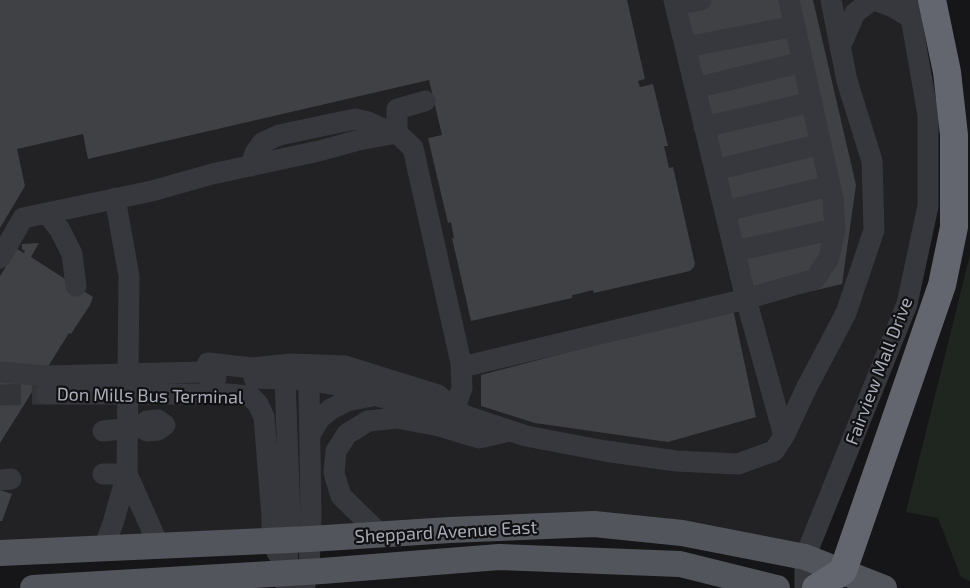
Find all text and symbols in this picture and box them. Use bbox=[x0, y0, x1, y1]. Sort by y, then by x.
street label: Fairview Mall Drive bbox=[841, 294, 917, 448]
street label: Don Mills Bus Terminal bbox=[57, 384, 243, 408]
street label: Sheppard Avenue East bbox=[354, 516, 538, 548]

